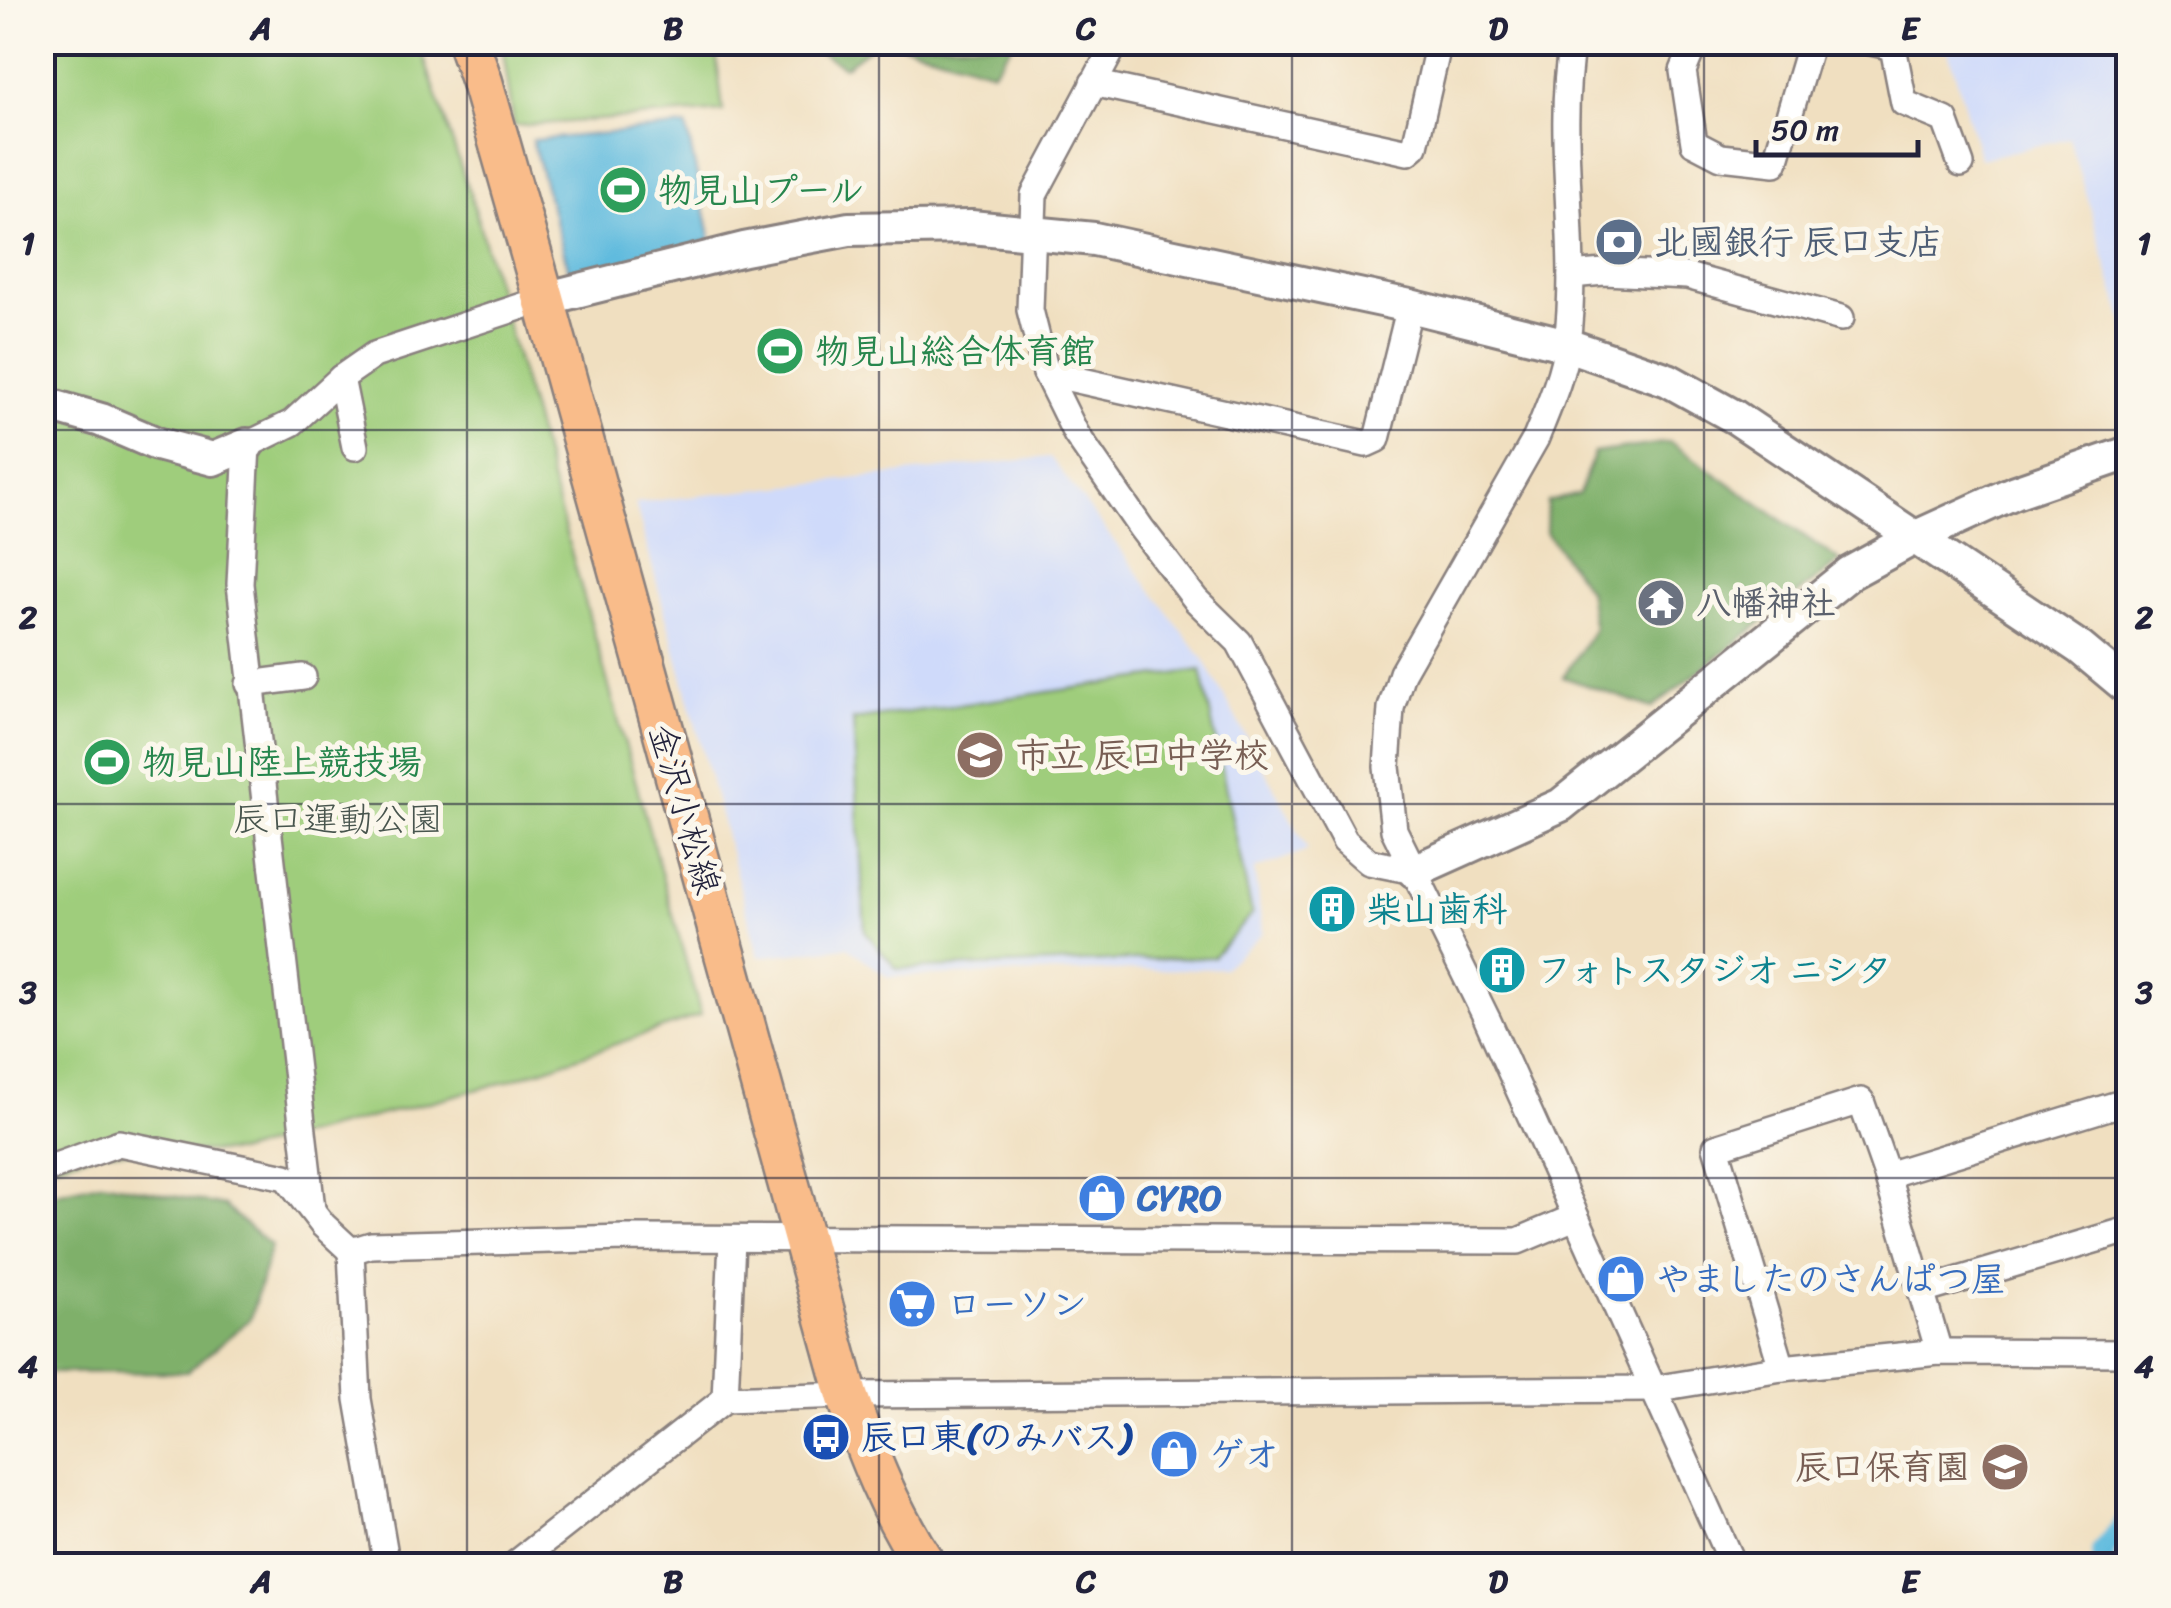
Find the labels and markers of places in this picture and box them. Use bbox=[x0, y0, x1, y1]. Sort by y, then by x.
place label: 物見山プール bbox=[658, 159, 865, 221]
sports icon: 物見山プール bbox=[597, 164, 649, 216]
place label: 北國銀行 辰口支店 bbox=[1654, 211, 1943, 273]
bank icon: 北國銀行 辰口支店 bbox=[1593, 216, 1645, 268]
place label: 物見山総合体育館 bbox=[815, 320, 1095, 382]
sports icon: 物見山総合体育館 bbox=[754, 325, 806, 377]
place label: 八幡神社 bbox=[1696, 572, 1836, 634]
temple icon: 八幡神社 bbox=[1635, 577, 1687, 629]
place label: 市立 辰口中学校 bbox=[1015, 724, 1269, 786]
school or university icon: 市立 辰口中学校 bbox=[954, 729, 1006, 781]
place label: 物見山陸上競技場 bbox=[142, 731, 422, 793]
sports icon: 物見山陸上競技場 bbox=[81, 736, 133, 788]
place label: 柴山歯科 bbox=[1367, 878, 1507, 940]
building icon: 柴山歯科 bbox=[1306, 883, 1358, 935]
place label: フォトスタジオ ニシタ bbox=[1537, 939, 1893, 1001]
building icon: フォトスタジオ ニシタ bbox=[1476, 944, 1528, 996]
place label: CYRO bbox=[1136, 1167, 1222, 1229]
shop icon: CYRO bbox=[1076, 1172, 1128, 1224]
place label: やましたのさんぱつ屋 bbox=[1656, 1248, 2006, 1310]
shop icon: やましたのさんぱつ屋 bbox=[1595, 1253, 1647, 1305]
place label: ローソン bbox=[947, 1273, 1087, 1335]
supermarket icon: ローソン bbox=[886, 1278, 938, 1330]
place label: 辰口東(のみバス) bbox=[861, 1406, 1133, 1468]
bus stop icon: 辰口東(のみバス) bbox=[800, 1411, 852, 1463]
place label: ゲオ bbox=[1209, 1423, 1279, 1485]
shop icon: ゲオ bbox=[1148, 1428, 1200, 1480]
place label: 辰口保育園 bbox=[1795, 1436, 1970, 1498]
school or university icon: 辰口保育園 bbox=[1979, 1441, 2031, 1493]

